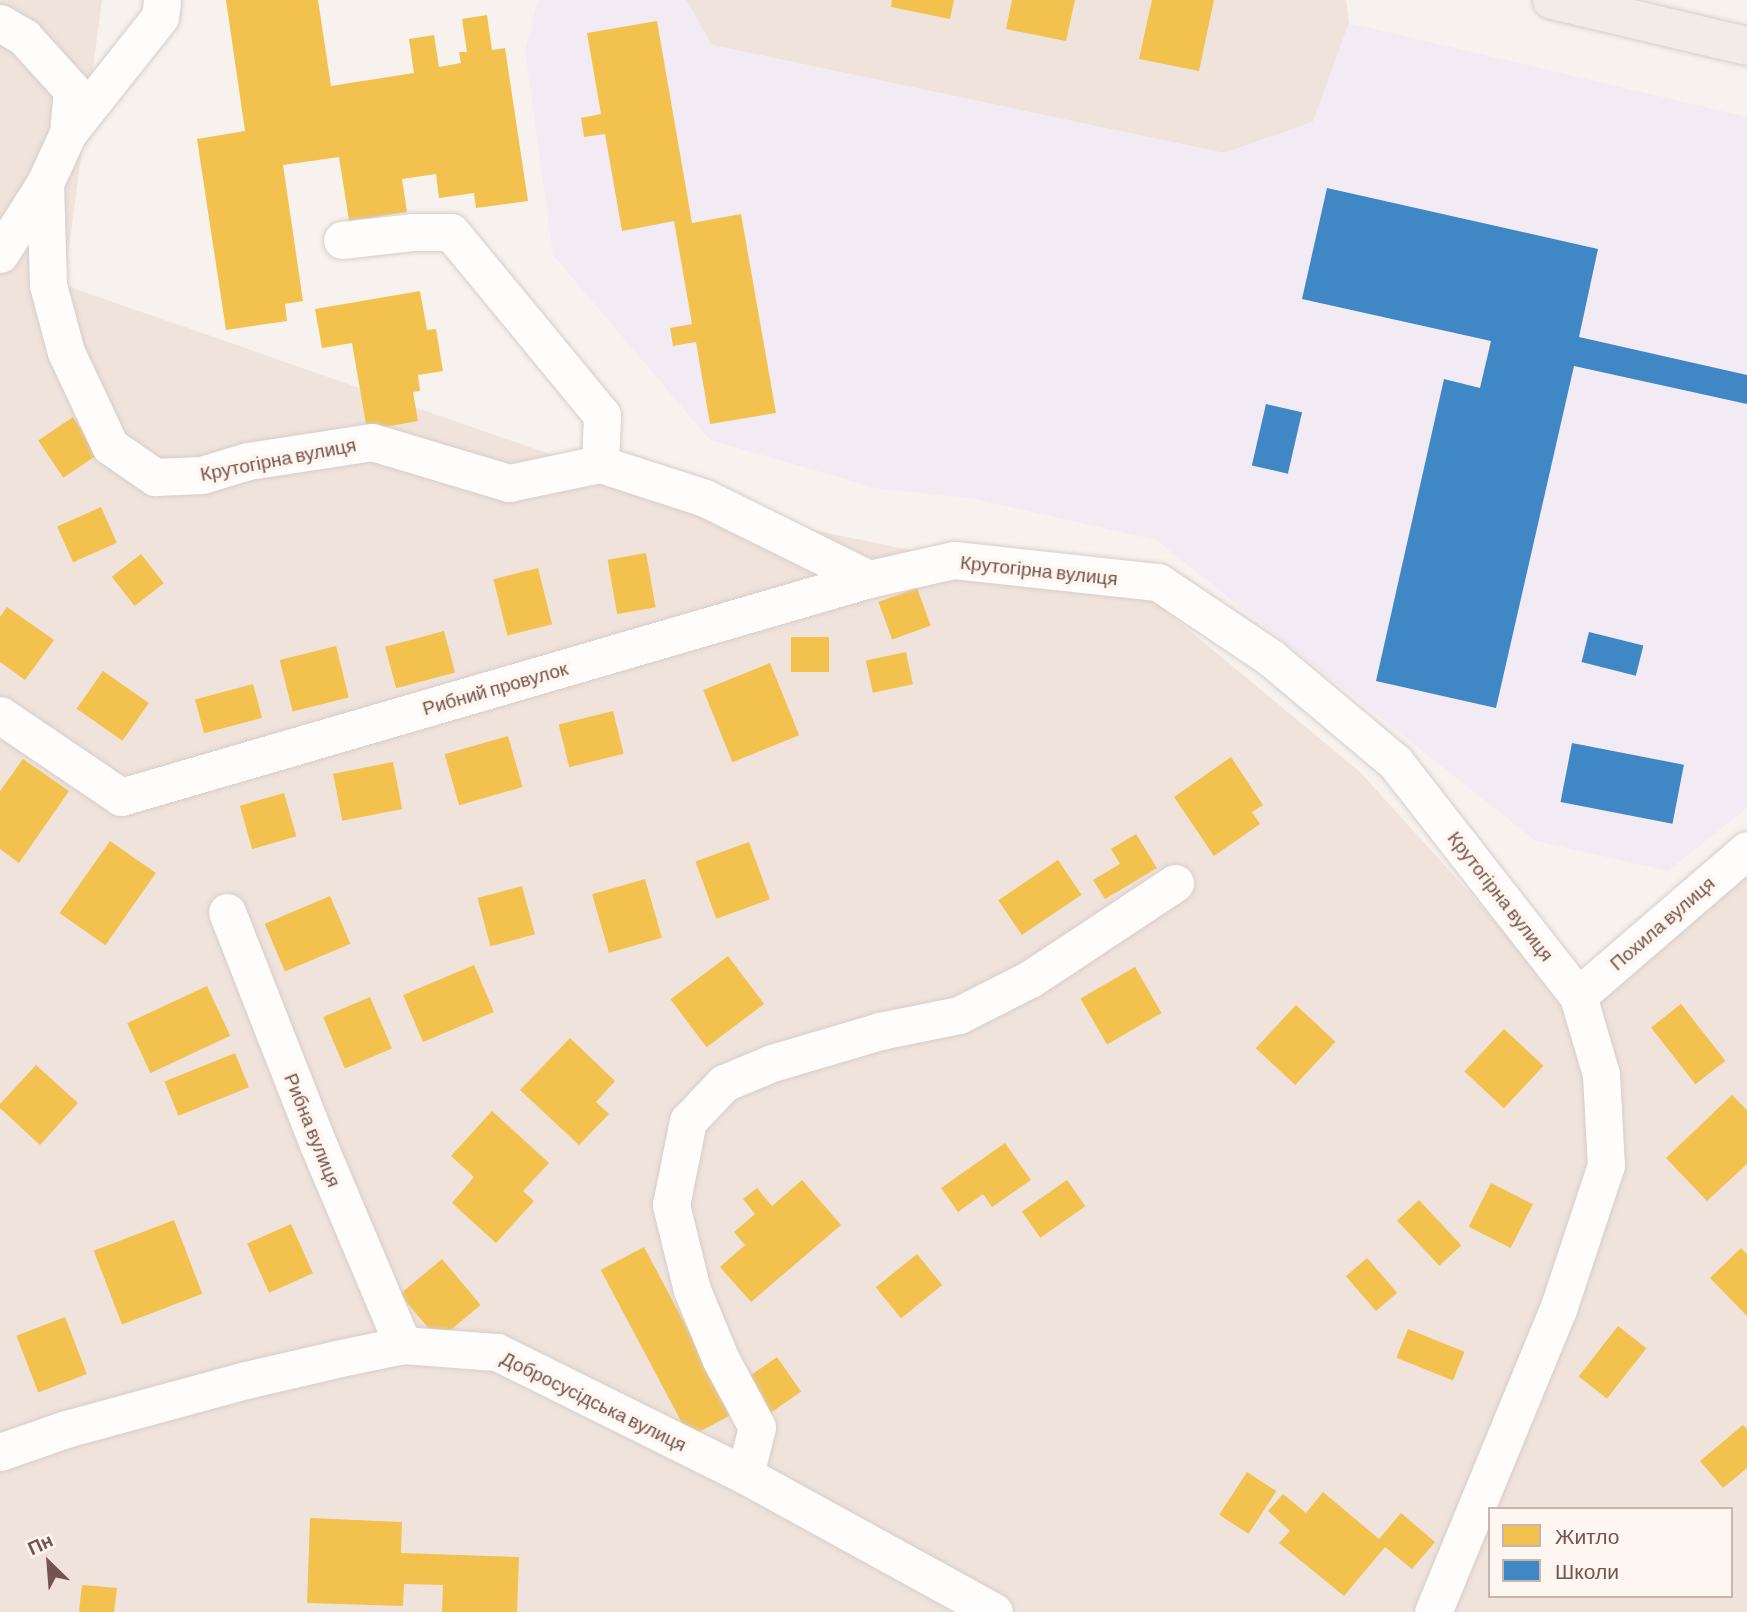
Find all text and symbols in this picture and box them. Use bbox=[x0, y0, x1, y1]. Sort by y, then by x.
street label: Крутогірна вулиця bbox=[198, 433, 358, 485]
street label: Крутогірна вулиця bbox=[959, 550, 1119, 590]
street label: Рибний провулок bbox=[420, 656, 570, 720]
street label: Крутогірна вулиця bbox=[1443, 827, 1559, 965]
street label: Похила вулиця bbox=[1605, 871, 1719, 975]
street label: Рибна вулиця bbox=[280, 1070, 346, 1190]
street label: Добросусідська вулиця bbox=[498, 1346, 690, 1456]
legend bbox=[1488, 1507, 1733, 1598]
text: Житло bbox=[1555, 1523, 1619, 1548]
north arrow bbox=[14, 1528, 84, 1598]
text: Пн bbox=[24, 1528, 56, 1559]
text: Школи bbox=[1555, 1558, 1619, 1583]

